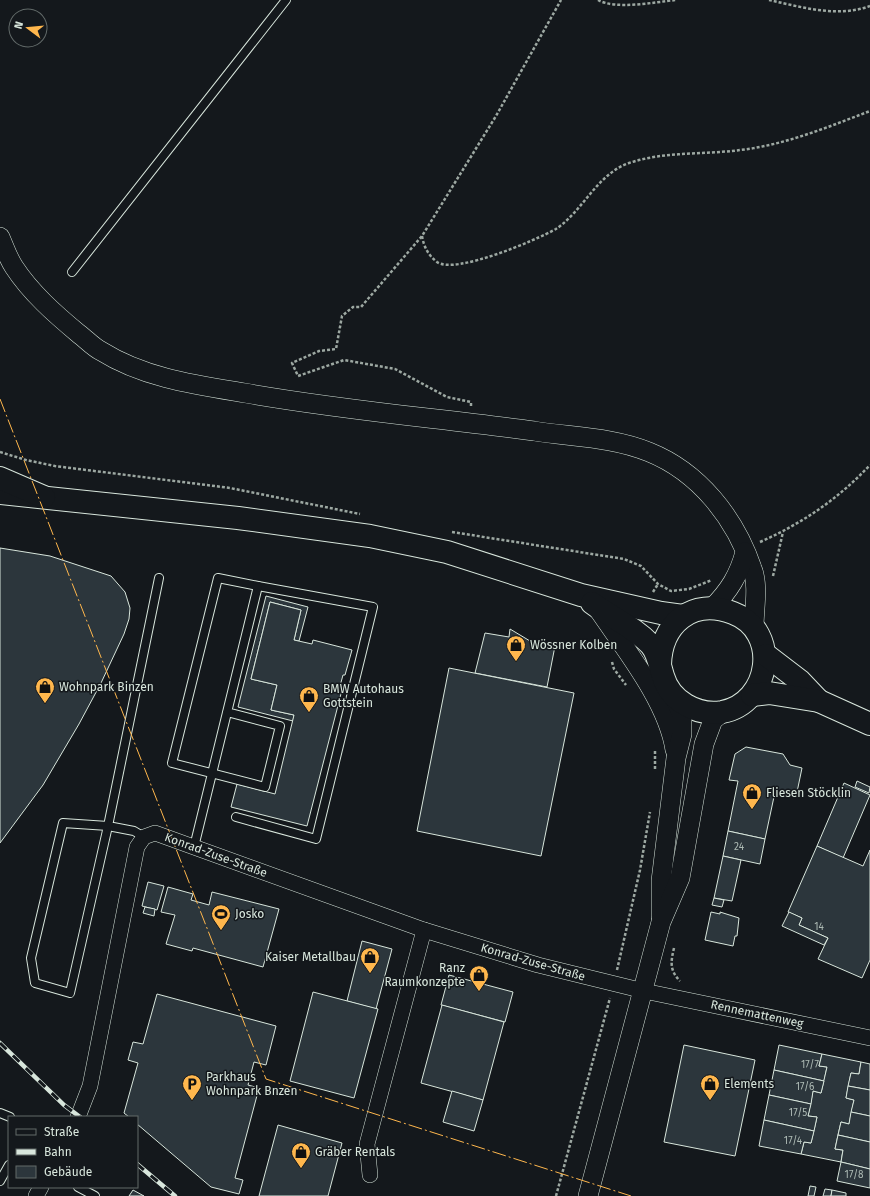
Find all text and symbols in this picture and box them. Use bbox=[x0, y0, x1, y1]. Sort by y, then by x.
north arrow bbox=[8, 8, 48, 48]
text: N bbox=[12, 20, 26, 31]
shop icon: Wössner Kolben bbox=[505, 634, 527, 662]
place label: Wössner Kolben bbox=[530, 638, 617, 652]
shop icon: Wohnpark Binzen bbox=[34, 676, 56, 704]
place label: Wohnpark Binzen bbox=[59, 680, 154, 694]
place label: BMW Autohaus Gottstein bbox=[323, 682, 404, 710]
shop icon: BMW Autohaus Gottstein bbox=[298, 685, 320, 713]
shop icon: Fliesen Stöcklin bbox=[741, 782, 763, 810]
place label: Fliesen Stöcklin bbox=[766, 786, 851, 800]
street label: Konrad-Zuse-Straße bbox=[163, 830, 269, 880]
house number: 24 bbox=[734, 841, 745, 853]
sports icon: Josko bbox=[210, 903, 232, 931]
place label: Josko bbox=[235, 907, 264, 921]
house number: 14 bbox=[814, 921, 825, 933]
street label: Konrad-Zuse-Straße bbox=[479, 940, 587, 984]
shop icon: Kaiser Metallbau bbox=[359, 946, 381, 974]
place label: Kaiser Metallbau bbox=[265, 950, 356, 964]
place label: Ranz Raumkonzepte bbox=[384, 961, 465, 989]
shop icon: Ranz Raumkonzepte bbox=[468, 964, 490, 992]
street label: Rennemattenweg bbox=[709, 997, 805, 1031]
house number: 17/7 bbox=[801, 1059, 820, 1071]
place label: Parkhaus Wohnpark Bnzen bbox=[206, 1070, 297, 1098]
parking icon: Parkhaus Wohnpark Bnzen bbox=[181, 1073, 203, 1101]
shop icon: Elements bbox=[699, 1073, 721, 1101]
place label: Elements bbox=[724, 1077, 775, 1091]
house number: 17/6 bbox=[796, 1081, 814, 1093]
house number: 17/5 bbox=[789, 1107, 807, 1119]
legend bbox=[8, 1116, 138, 1188]
text: Straße bbox=[44, 1125, 79, 1139]
house number: 17/4 bbox=[784, 1135, 803, 1147]
shop icon: Gräber Rentals bbox=[290, 1141, 312, 1169]
text: Bahn bbox=[44, 1145, 72, 1159]
place label: Gräber Rentals bbox=[315, 1145, 396, 1159]
text: Gebäude bbox=[44, 1165, 92, 1179]
house number: 17/8 bbox=[845, 1169, 864, 1181]

